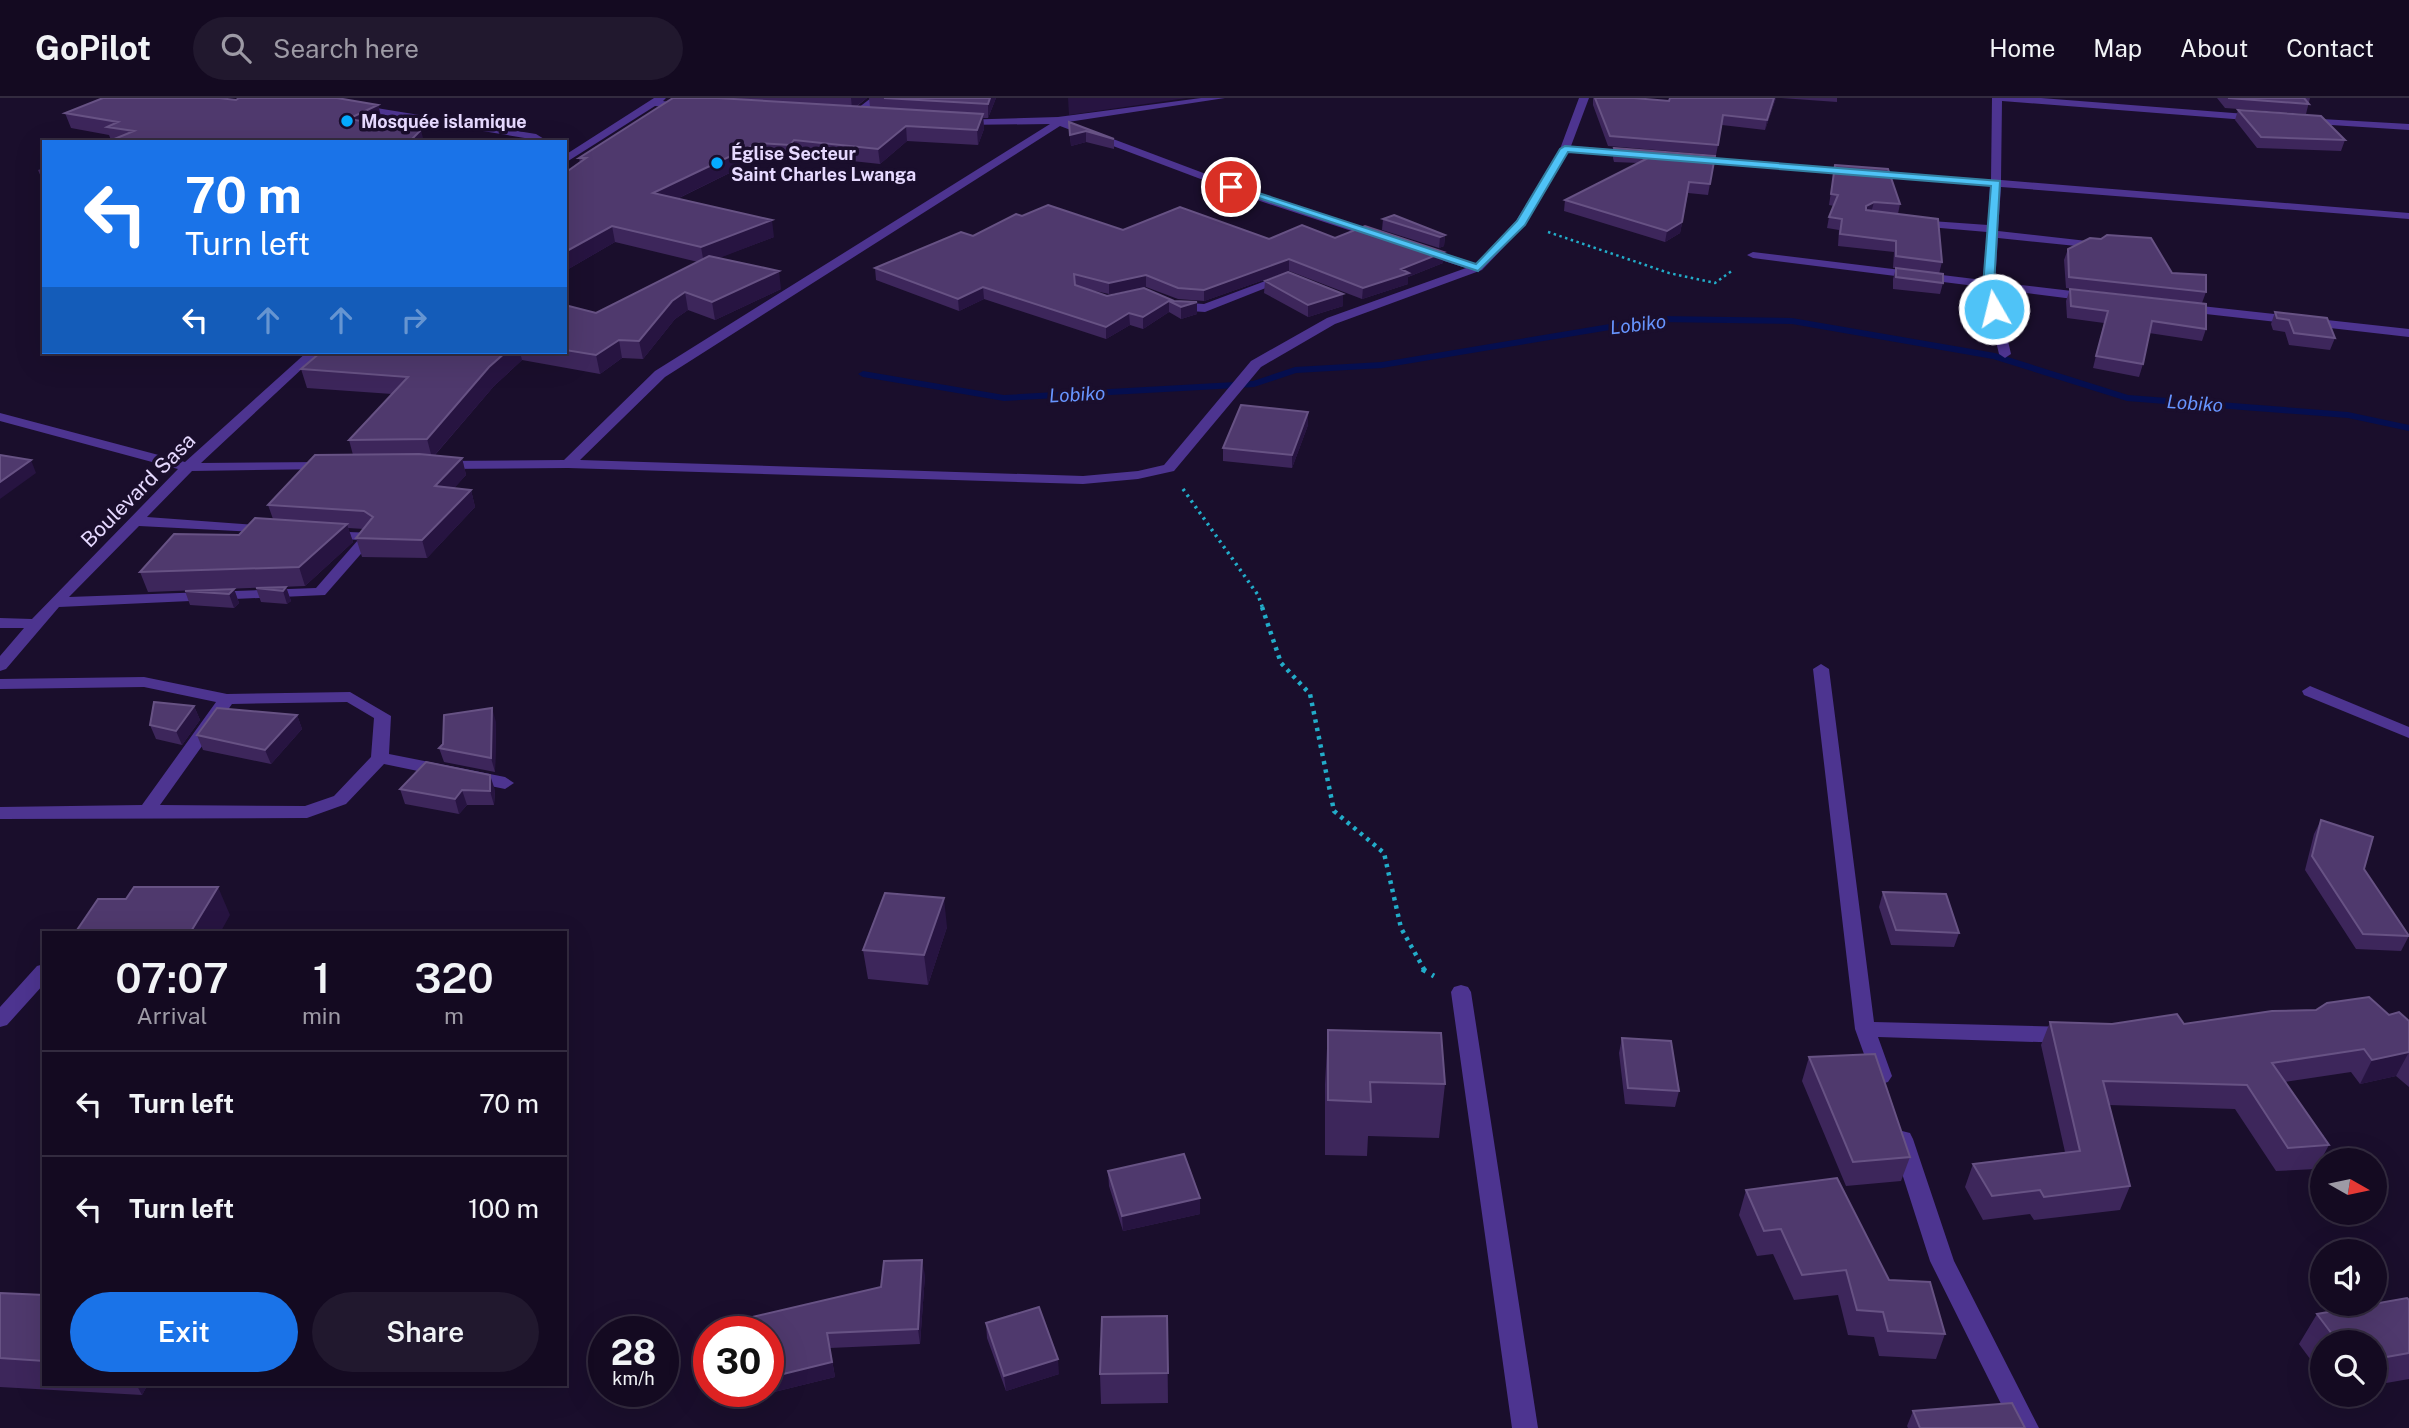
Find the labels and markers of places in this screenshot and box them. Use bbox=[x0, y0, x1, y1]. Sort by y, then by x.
place label: Mosquée islamique bbox=[361, 111, 527, 132]
marker: Mosquée islamique bbox=[339, 113, 355, 129]
place label: Église Secteur Saint Charles Lwanga bbox=[731, 142, 916, 185]
marker: Église Secteur Saint Charles Lwanga bbox=[709, 155, 725, 171]
pin bbox=[1201, 157, 1261, 217]

